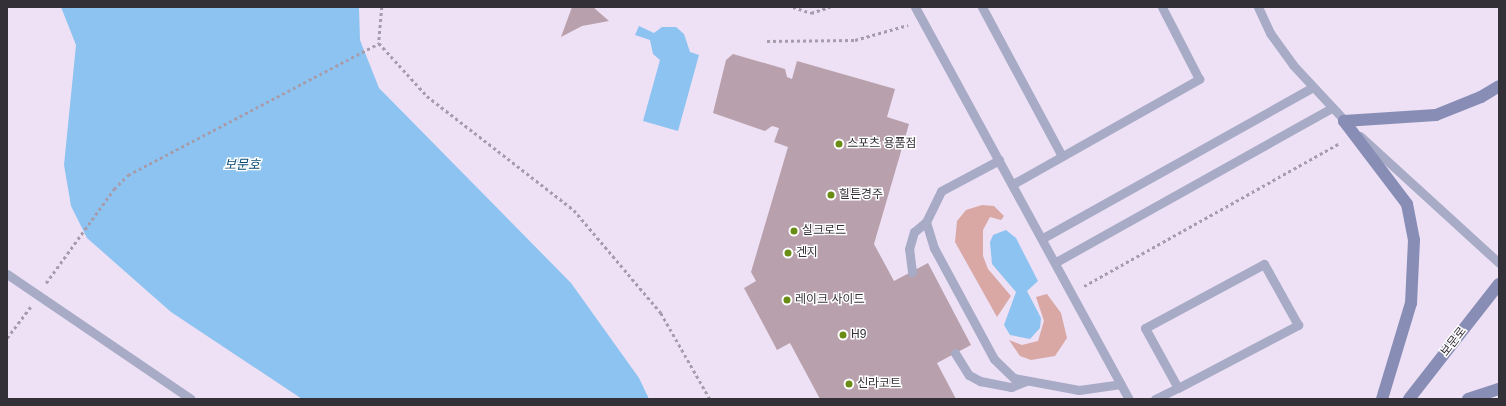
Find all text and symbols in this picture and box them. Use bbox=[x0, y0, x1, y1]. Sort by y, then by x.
place label: 스포츠 용품점 bbox=[847, 137, 917, 151]
marker: 스포츠 용품점 bbox=[834, 139, 844, 149]
water label: 보문호 bbox=[224, 157, 260, 173]
place label: 힐튼경주 bbox=[839, 188, 883, 202]
marker: 힐튼경주 bbox=[826, 190, 836, 200]
place label: 실크로드 bbox=[802, 224, 846, 238]
marker: 실크로드 bbox=[789, 226, 799, 236]
place label: 겐지 bbox=[796, 246, 818, 260]
marker: 겐지 bbox=[783, 248, 793, 258]
place label: 레이크 사이드 bbox=[795, 293, 865, 307]
marker: 레이크 사이드 bbox=[782, 295, 792, 305]
street label: 보문로 bbox=[1438, 325, 1470, 359]
place label: H9 bbox=[851, 328, 866, 342]
marker: H9 bbox=[838, 330, 848, 340]
place label: 신라코트 bbox=[857, 377, 901, 391]
marker: 신라코트 bbox=[844, 379, 854, 389]

